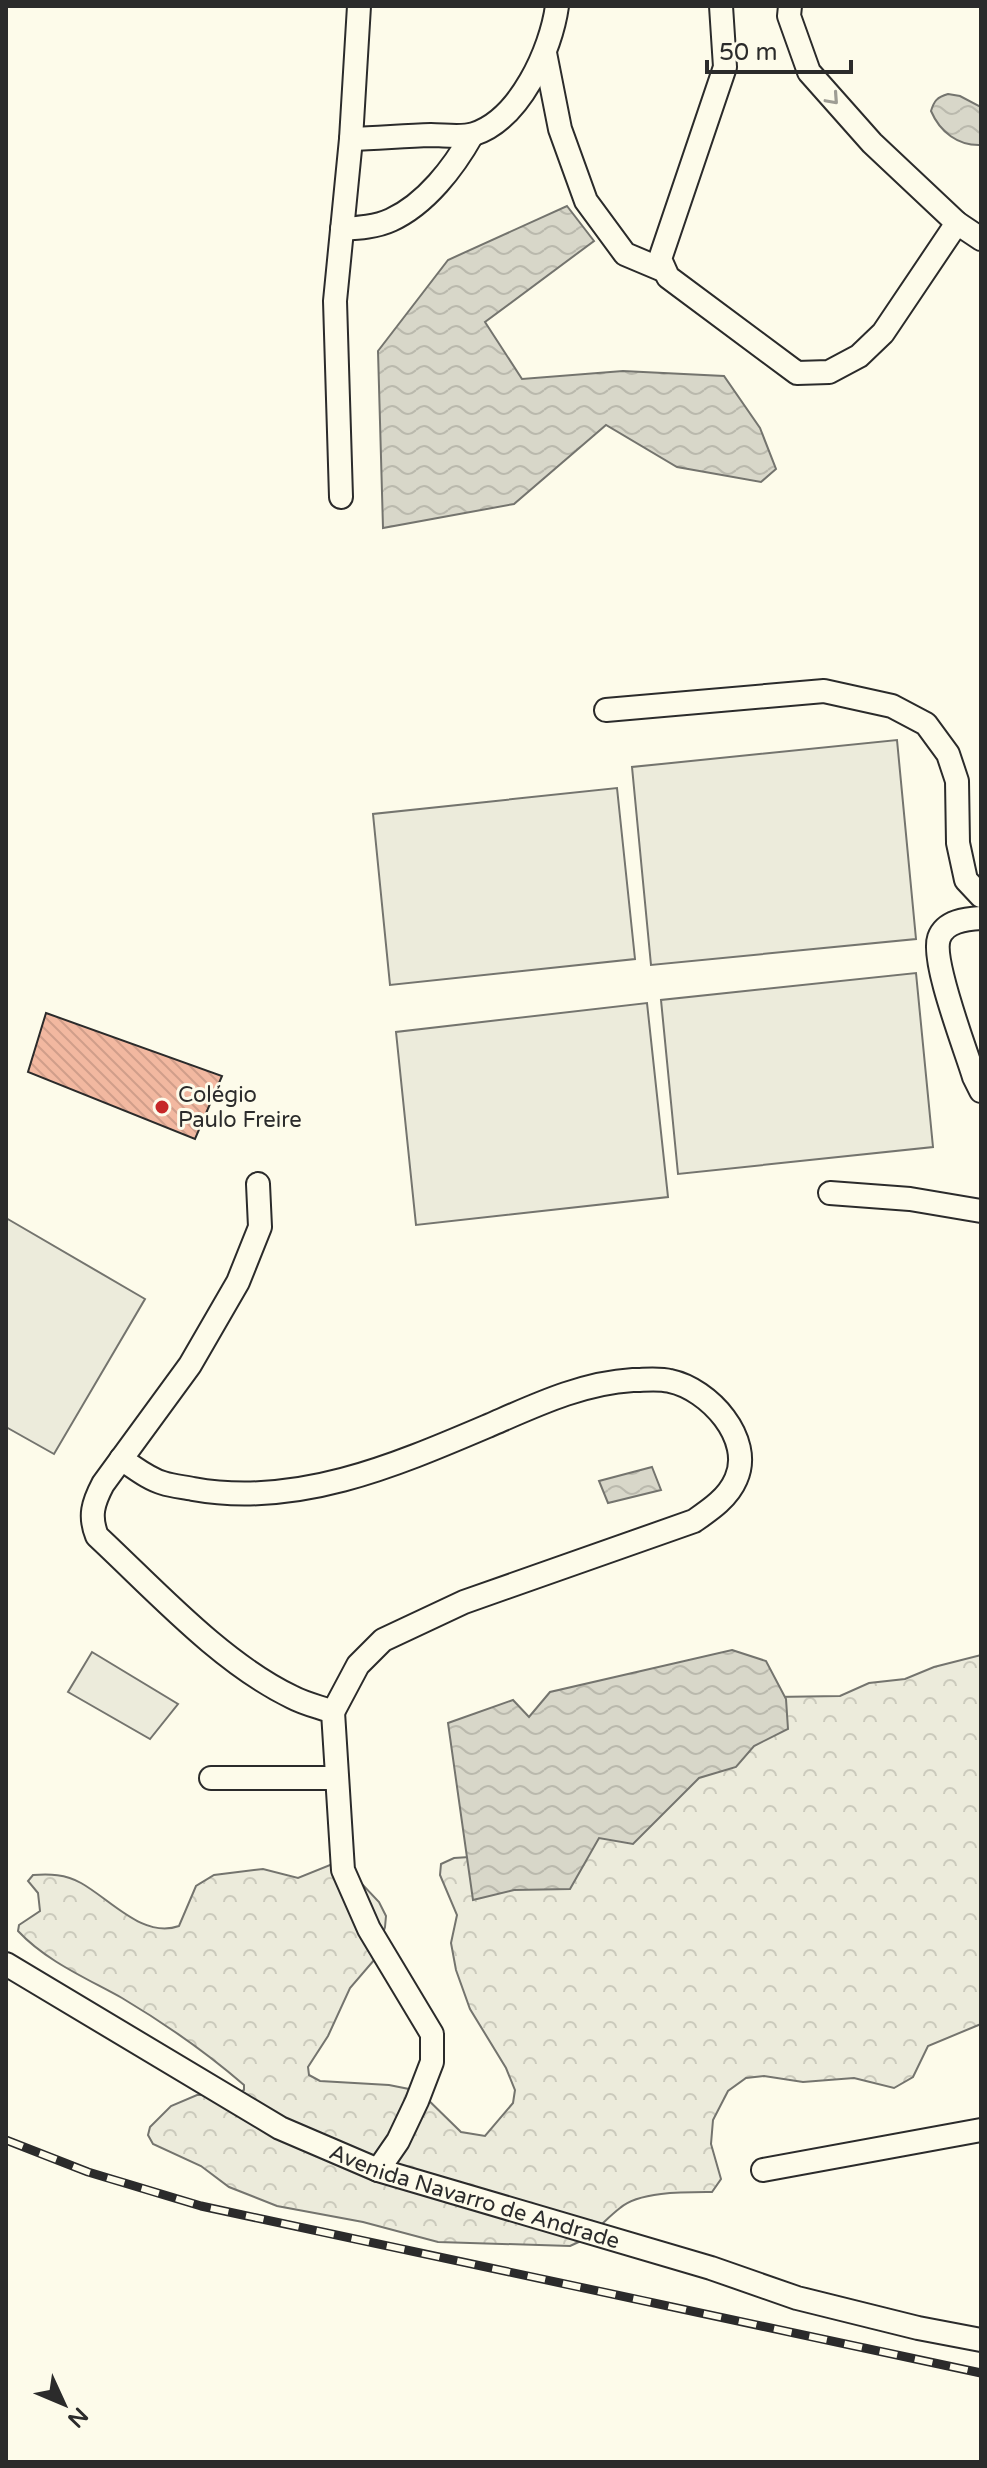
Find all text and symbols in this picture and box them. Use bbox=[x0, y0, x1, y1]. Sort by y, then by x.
scale bar bbox=[707, 24, 851, 74]
text: 50 m bbox=[719, 38, 777, 67]
one-way arrow bbox=[824, 90, 838, 105]
place label: Colégio Paulo Freire bbox=[178, 1082, 302, 1133]
marker: Colégio Paulo Freire bbox=[153, 1098, 171, 1116]
street label: Avenida Navarro de Andrade bbox=[325, 2139, 623, 2254]
north arrow bbox=[24, 2364, 104, 2444]
text: N bbox=[62, 2402, 93, 2433]

